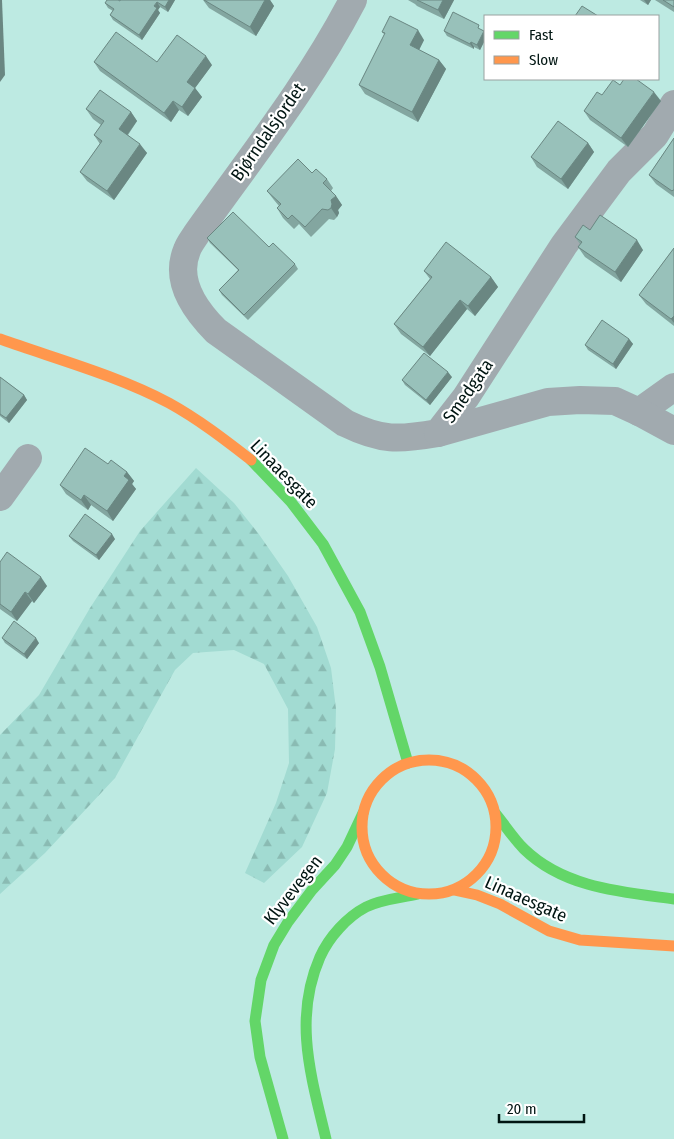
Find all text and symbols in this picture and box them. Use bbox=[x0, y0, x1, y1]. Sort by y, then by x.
legend bbox=[484, 15, 659, 80]
text: Fast bbox=[529, 26, 553, 44]
text: Slow bbox=[529, 51, 558, 69]
street label: Bjørndalsjordet bbox=[226, 79, 310, 185]
street label: Smedgata bbox=[438, 355, 498, 427]
street label: Linaaesgate bbox=[246, 435, 322, 513]
street label: Klyvevegen bbox=[259, 851, 327, 929]
street label: Linaaesgate bbox=[482, 871, 571, 927]
scale bar bbox=[499, 1092, 584, 1124]
text: 20 m bbox=[507, 1100, 537, 1118]

